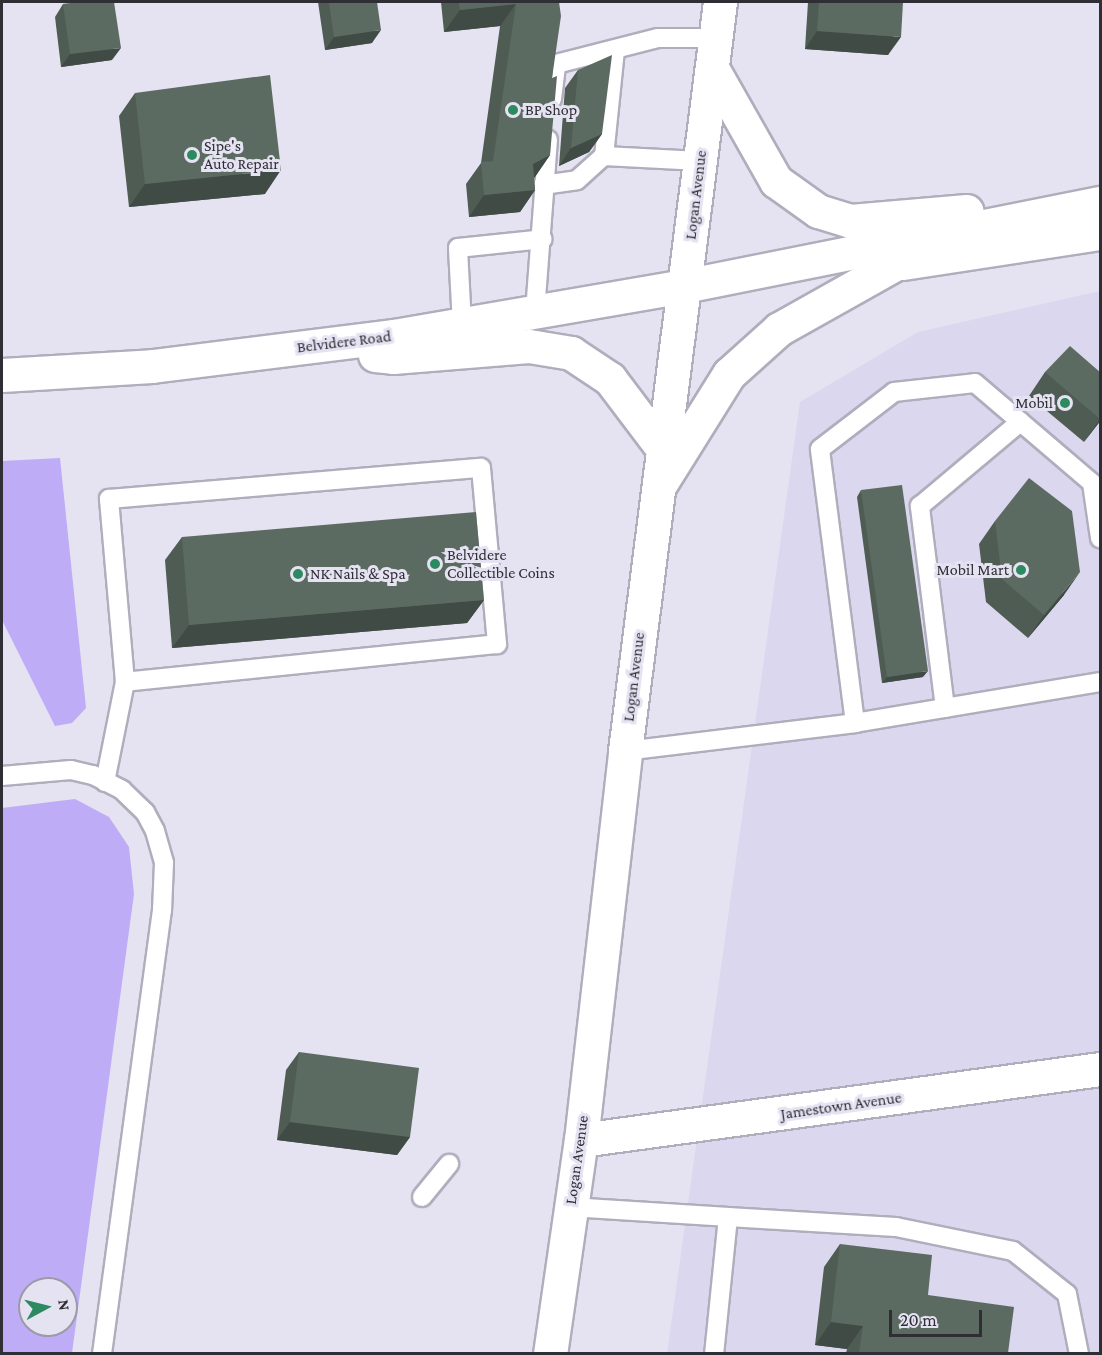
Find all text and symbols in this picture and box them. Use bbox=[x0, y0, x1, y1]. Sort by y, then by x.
place label: BP Shop bbox=[525, 100, 577, 120]
marker: BP Shop bbox=[506, 103, 520, 117]
place label: Sipe's Auto Repair bbox=[204, 136, 279, 174]
marker: Sipe's Auto Repair bbox=[185, 148, 199, 162]
street label: Logan Avenue bbox=[681, 149, 711, 241]
street label: Belvidere Road bbox=[296, 327, 392, 357]
place label: Mobil bbox=[1015, 393, 1053, 413]
marker: Mobil bbox=[1058, 396, 1072, 410]
place label: Belvidere Collectible Coins bbox=[447, 545, 555, 583]
marker: Belvidere Collectible Coins bbox=[428, 557, 442, 571]
place label: Mobil Mart bbox=[936, 560, 1009, 580]
marker: Mobil Mart bbox=[1014, 563, 1028, 577]
place label: NK Nails & Spa bbox=[310, 564, 406, 584]
marker: NK Nails & Spa bbox=[291, 567, 305, 581]
street label: Logan Avenue bbox=[619, 631, 649, 723]
street label: Jamestown Avenue bbox=[779, 1088, 903, 1124]
street label: Logan Avenue bbox=[561, 1114, 593, 1206]
north arrow bbox=[18, 1277, 78, 1337]
scale bar bbox=[892, 1298, 985, 1336]
text: N bbox=[55, 1299, 73, 1311]
text: 20 m bbox=[900, 1310, 937, 1330]

